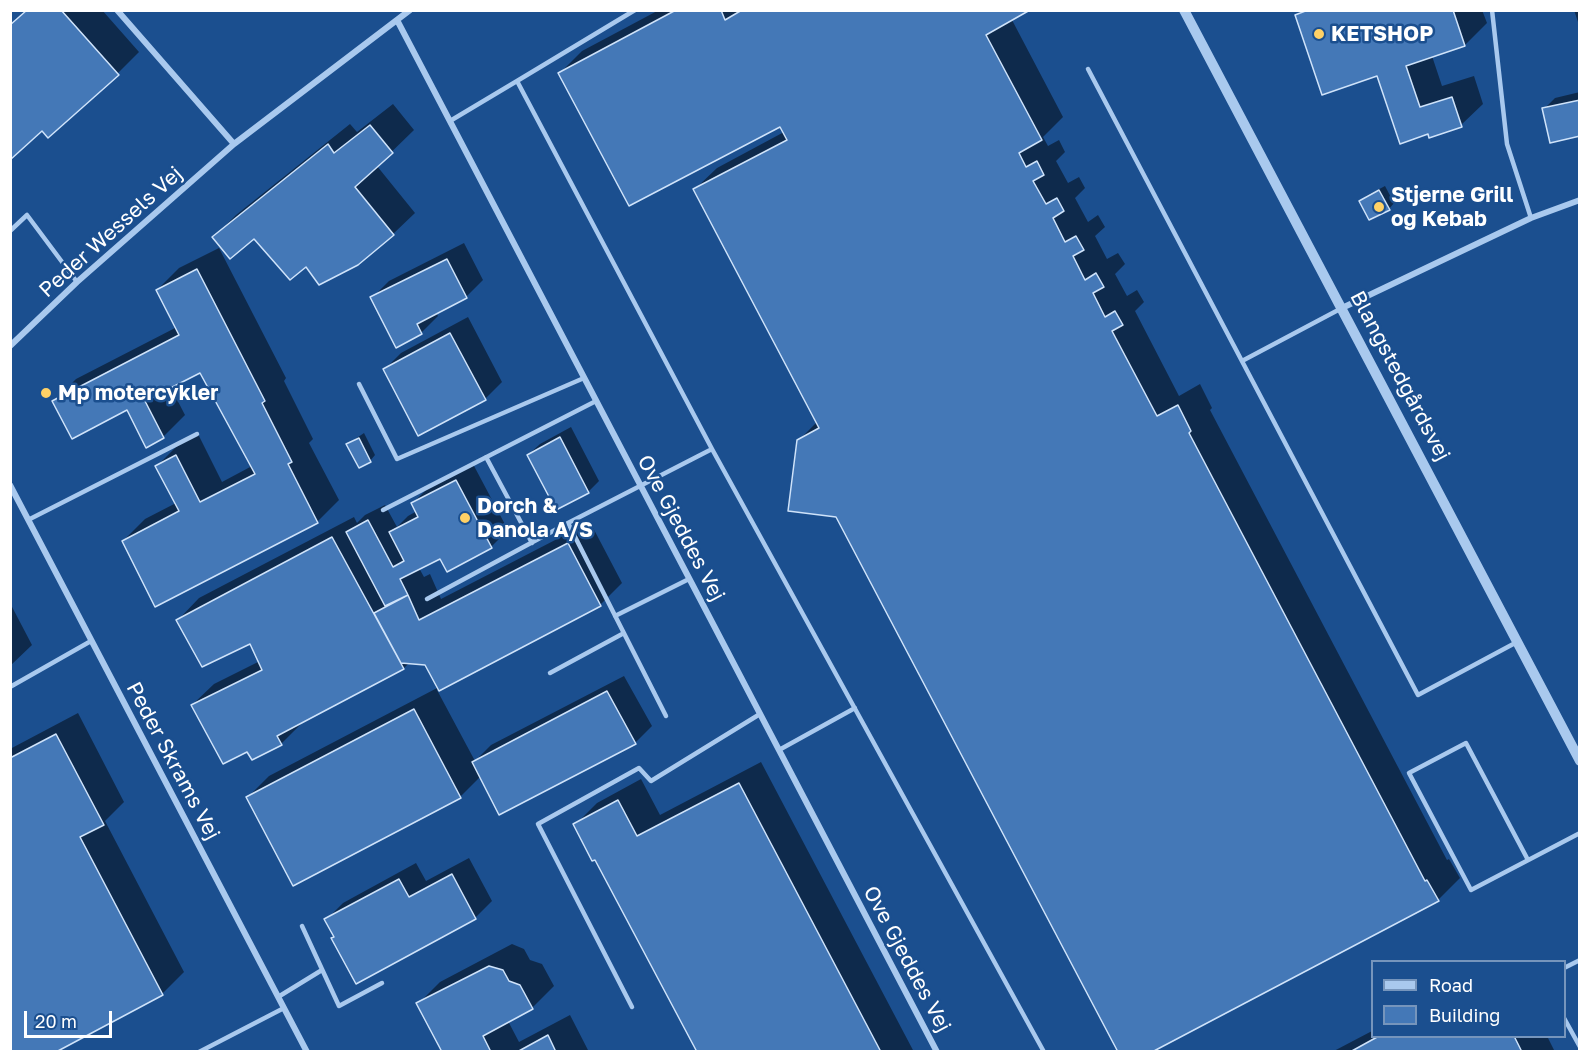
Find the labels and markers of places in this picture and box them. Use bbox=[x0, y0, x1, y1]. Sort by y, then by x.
place label: KETSHOP bbox=[1331, 21, 1433, 47]
marker: KETSHOP bbox=[1312, 27, 1326, 41]
place label: Stjerne Grill og Kebab bbox=[1391, 182, 1513, 232]
marker: Stjerne Grill og Kebab bbox=[1372, 200, 1386, 214]
place label: Mp motercykler bbox=[58, 380, 218, 406]
marker: Mp motercykler bbox=[39, 386, 53, 400]
place label: Dorch & Danola A/S bbox=[477, 493, 593, 543]
marker: Dorch & Danola A/S bbox=[458, 511, 472, 525]

